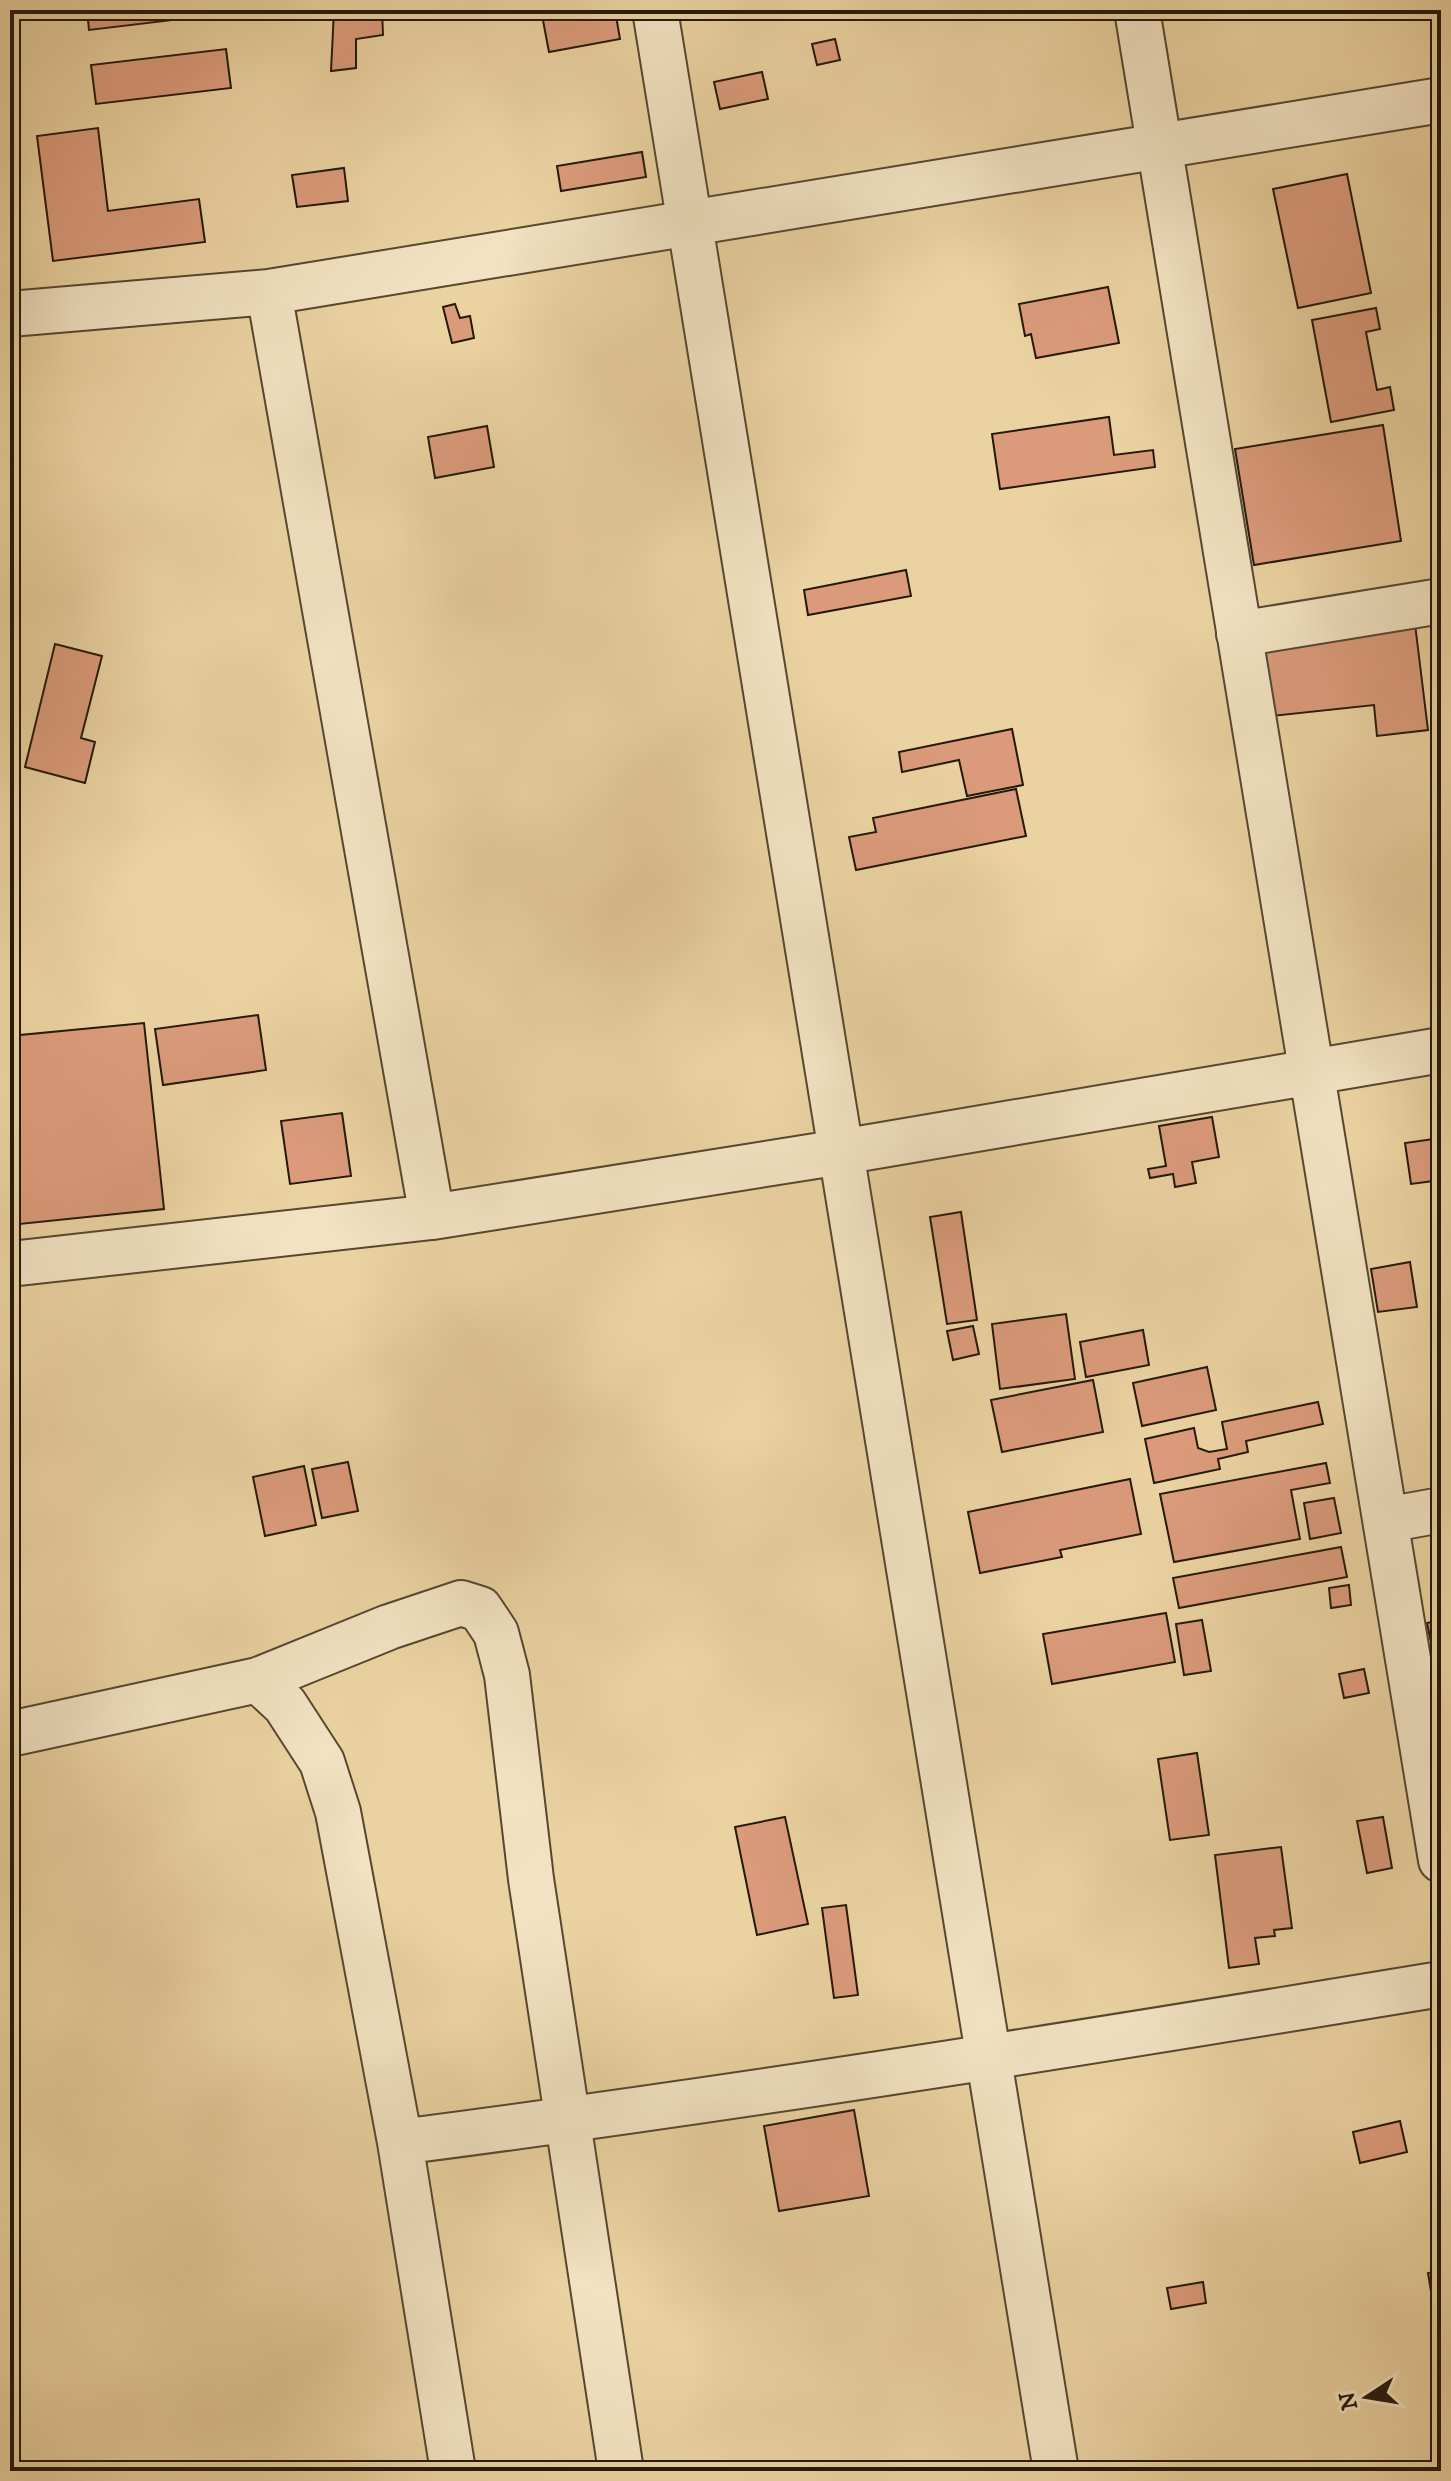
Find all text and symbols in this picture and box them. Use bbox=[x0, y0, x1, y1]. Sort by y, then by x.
north arrow bbox=[1327, 2357, 1407, 2437]
text: N bbox=[1334, 2389, 1364, 2412]

